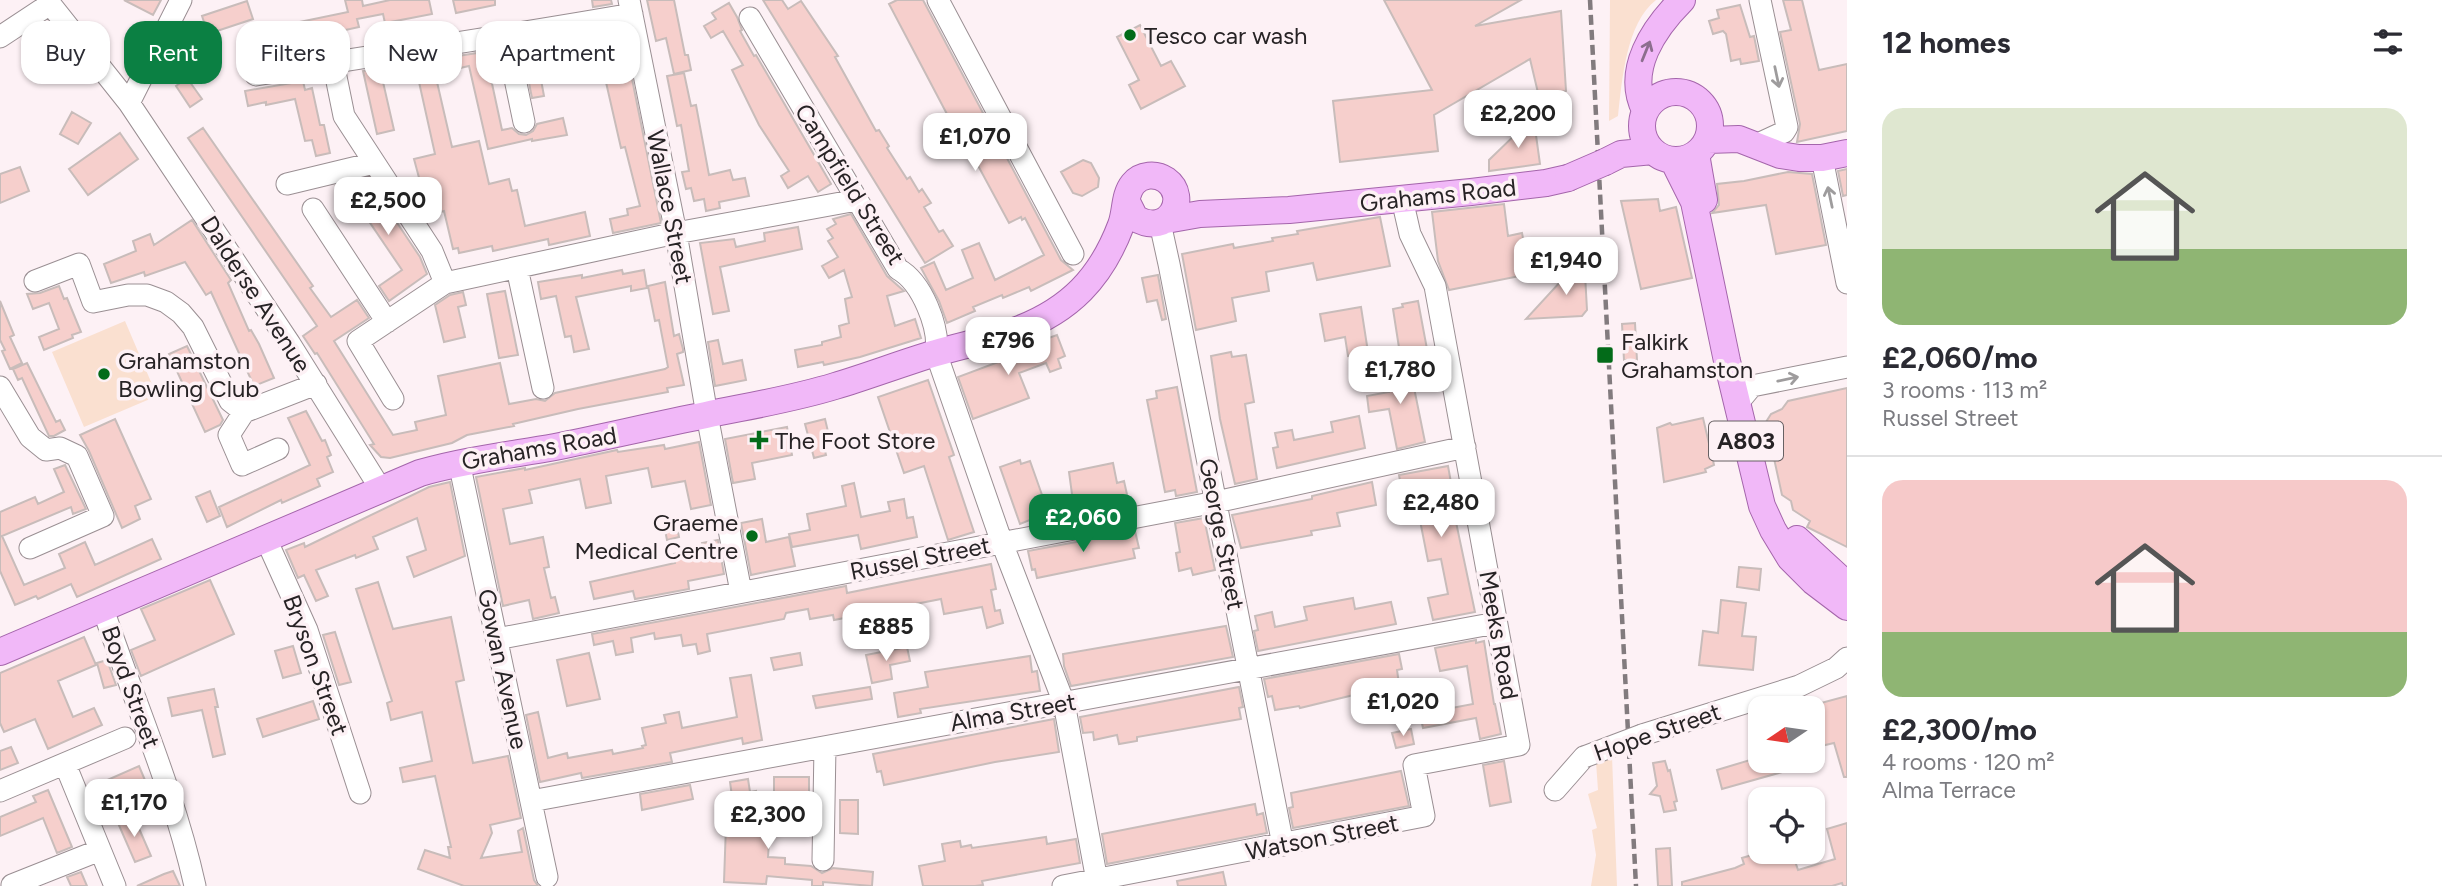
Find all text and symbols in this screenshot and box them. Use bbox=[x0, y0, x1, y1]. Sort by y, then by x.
chip: Buy bbox=[21, 21, 110, 84]
chip: Rent bbox=[124, 21, 222, 84]
chip: Filters bbox=[236, 21, 350, 84]
chip: New bbox=[364, 21, 462, 84]
chip: Apartment bbox=[476, 21, 640, 84]
place label: Tesco car wash bbox=[1144, 21, 1308, 50]
icon: filters bbox=[2369, 23, 2407, 61]
text: 12 homes bbox=[1882, 24, 2010, 61]
marker: Tesco car wash bbox=[1122, 27, 1138, 43]
one-way arrow bbox=[1641, 40, 1654, 62]
one-way arrow bbox=[1771, 65, 1784, 88]
pin: £2,200 bbox=[1461, 90, 1575, 150]
street label: Campfield Street bbox=[789, 98, 911, 270]
text: £2,200 bbox=[1480, 99, 1556, 127]
pin: £1,070 bbox=[918, 114, 1032, 173]
text: £1,070 bbox=[939, 122, 1011, 150]
street label: Wallace Street bbox=[641, 128, 699, 286]
icon: home bbox=[2082, 153, 2208, 279]
street label: Grahams Road bbox=[1358, 172, 1518, 218]
pin: £2,500 bbox=[331, 177, 445, 237]
text: £2,500 bbox=[350, 186, 426, 214]
one-way arrow bbox=[1822, 186, 1836, 209]
street label: Dalderse Avenue bbox=[195, 210, 317, 378]
pin: £1,940 bbox=[1509, 238, 1623, 297]
text: £1,940 bbox=[1530, 246, 1602, 274]
pin: £796 bbox=[967, 318, 1049, 377]
text: £796 bbox=[981, 326, 1035, 354]
place label: Falkirk Grahamston bbox=[1621, 327, 1753, 384]
text: £2,060/mo bbox=[1882, 339, 2038, 376]
marker: Falkirk Grahamston bbox=[1595, 345, 1615, 365]
place label: Grahamston Bowling Club bbox=[118, 346, 259, 403]
pin: £1,780 bbox=[1343, 346, 1457, 406]
text: £1,780 bbox=[1364, 355, 1436, 383]
marker: Grahamston Bowling Club bbox=[96, 366, 112, 382]
one-way arrow bbox=[1776, 371, 1799, 385]
text: 3 rooms · 113 m² bbox=[1882, 376, 2047, 404]
text: Russel Street bbox=[1882, 404, 2018, 432]
street label: Grahams Road bbox=[459, 420, 619, 476]
road number: A803 bbox=[1709, 422, 1783, 461]
place label: The Foot Store bbox=[775, 426, 935, 455]
marker: The Foot Store bbox=[749, 430, 769, 450]
street label: George Street bbox=[1193, 456, 1251, 612]
pin: £2,480 bbox=[1384, 480, 1498, 539]
text: £2,480 bbox=[1403, 488, 1479, 516]
pin: £2,060 bbox=[1026, 494, 1140, 554]
text: £2,060 bbox=[1045, 503, 1121, 531]
place label: Graeme Medical Centre bbox=[574, 508, 738, 565]
icon: home bbox=[2082, 525, 2208, 651]
marker: Graeme Medical Centre bbox=[744, 528, 760, 544]
street label: Russel Street bbox=[847, 530, 993, 586]
street label: Meeks Road bbox=[1473, 568, 1525, 702]
street label: Gowan Avenue bbox=[472, 586, 534, 752]
street label: Bryson Street bbox=[277, 591, 355, 739]
pin: £885 bbox=[845, 604, 927, 663]
text: £885 bbox=[858, 612, 914, 640]
street label: Boyd Street bbox=[96, 622, 166, 752]
pin: £1,020 bbox=[1346, 678, 1460, 738]
street label: Alma Street bbox=[948, 687, 1078, 737]
text: £1,020 bbox=[1367, 687, 1439, 715]
north arrow bbox=[1748, 696, 1825, 774]
map controls bbox=[1748, 696, 1825, 864]
street label: Hope Street bbox=[1590, 697, 1724, 767]
text: £2,300/mo bbox=[1882, 711, 2037, 748]
text: 4 rooms · 120 m² bbox=[1882, 748, 2055, 776]
text: Alma Terrace bbox=[1882, 776, 2016, 804]
pin: £1,170 bbox=[77, 780, 191, 839]
button: locate bbox=[1748, 787, 1825, 864]
text: £1,170 bbox=[101, 788, 167, 816]
pin: £2,300 bbox=[711, 792, 825, 851]
text: £2,300 bbox=[730, 800, 806, 828]
street label: Watson Street bbox=[1243, 808, 1401, 866]

